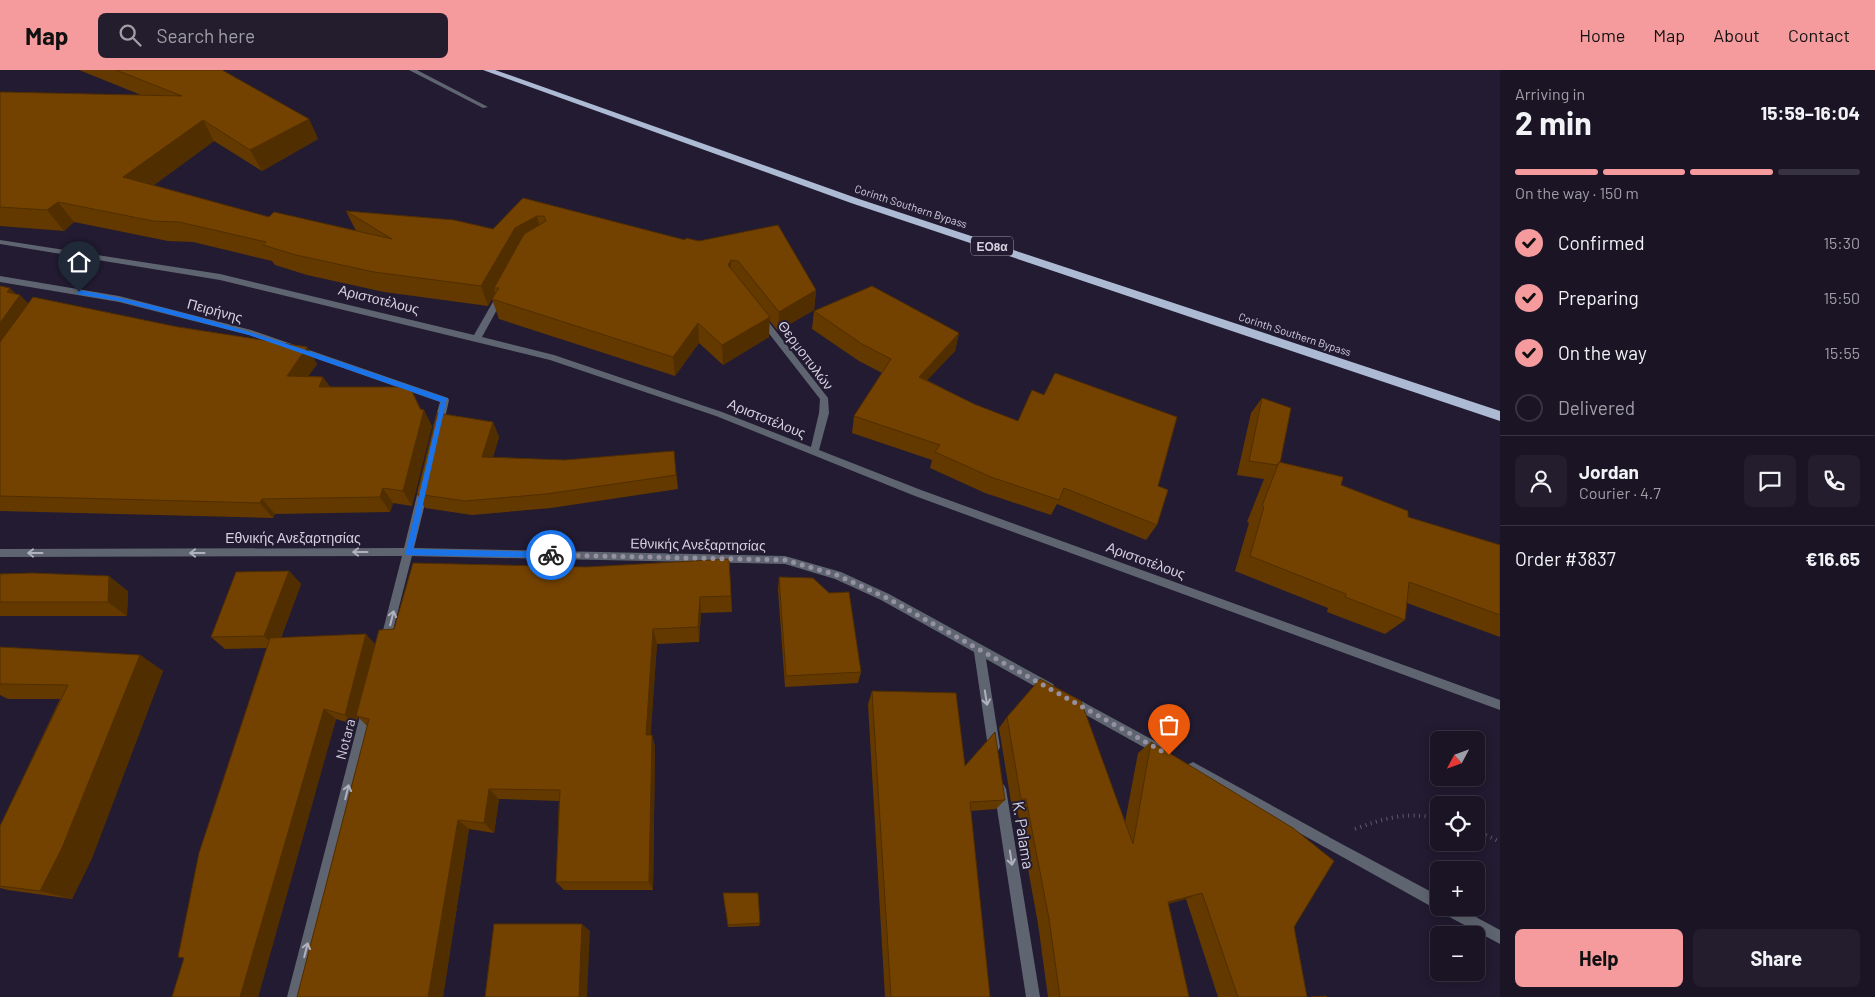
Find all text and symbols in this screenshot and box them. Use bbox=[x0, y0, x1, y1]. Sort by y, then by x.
search box bbox=[98, 13, 448, 58]
text: Map bbox=[25, 21, 68, 50]
icon: search bbox=[116, 21, 144, 49]
text: Search here bbox=[156, 24, 255, 47]
text: Home bbox=[1579, 24, 1625, 46]
text: Map bbox=[1653, 24, 1685, 46]
text: About bbox=[1713, 24, 1760, 46]
text: Contact bbox=[1788, 24, 1850, 46]
text: Arriving in bbox=[1515, 84, 1585, 103]
text: 15:59–16:04 bbox=[1761, 101, 1860, 124]
text: 2 min bbox=[1515, 103, 1592, 141]
street label: Corinth Southern Bypass bbox=[853, 182, 969, 230]
text: On the way · 150 m bbox=[1515, 183, 1639, 202]
icon: check bbox=[1515, 229, 1543, 257]
text: Confirmed bbox=[1558, 231, 1645, 254]
text: 15:30 bbox=[1823, 233, 1860, 252]
road number: ΕΟ8α bbox=[971, 237, 1013, 256]
pin bbox=[58, 241, 100, 292]
icon: home bbox=[65, 248, 93, 276]
street label: Αριστοτέλους bbox=[337, 281, 421, 317]
icon: check bbox=[1515, 284, 1543, 312]
text: Preparing bbox=[1558, 286, 1639, 309]
text: 15:50 bbox=[1823, 288, 1860, 307]
street label: Πειρήνης bbox=[185, 294, 245, 326]
street label: Corinth Southern Bypass bbox=[1237, 310, 1353, 358]
street label: Θερμοπυλών bbox=[775, 317, 837, 393]
icon: check bbox=[1515, 339, 1543, 367]
text: On the way bbox=[1558, 341, 1647, 364]
text: 15:55 bbox=[1824, 343, 1860, 362]
street label: Αριστοτέλους bbox=[725, 395, 809, 441]
text: Delivered bbox=[1558, 396, 1635, 419]
button: person bbox=[1515, 455, 1567, 507]
button: chat bbox=[1744, 455, 1796, 507]
button: phone bbox=[1808, 455, 1860, 507]
text: Jordan bbox=[1579, 460, 1639, 483]
text: Courier · 4.7 bbox=[1579, 483, 1661, 502]
street label: Εθνικής Ανεξαρτησίας bbox=[225, 529, 361, 546]
courier bbox=[526, 530, 576, 580]
street label: Εθνικής Ανεξαρτησίας bbox=[630, 534, 766, 554]
street label: Αριστοτέλους bbox=[1104, 538, 1188, 582]
icon: bike bbox=[537, 541, 565, 569]
one-way arrow bbox=[352, 547, 368, 557]
text: Order #3837 bbox=[1515, 547, 1616, 570]
text: €16.65 bbox=[1805, 547, 1860, 570]
one-way arrow bbox=[27, 548, 43, 558]
one-way arrow bbox=[189, 548, 206, 558]
one-way arrow bbox=[387, 610, 397, 626]
one-way arrow bbox=[982, 689, 992, 705]
pin bbox=[1148, 704, 1190, 755]
icon: bag bbox=[1155, 711, 1183, 739]
street label: Notara bbox=[332, 717, 358, 761]
north arrow bbox=[1430, 731, 1485, 786]
map controls bbox=[1430, 731, 1485, 981]
one-way arrow bbox=[343, 785, 352, 801]
button: locate bbox=[1430, 796, 1485, 851]
street label: K. Palama bbox=[1009, 800, 1039, 870]
one-way arrow bbox=[1007, 850, 1017, 866]
button: + bbox=[1430, 861, 1485, 916]
button: − bbox=[1430, 926, 1485, 981]
button: Help bbox=[1515, 929, 1683, 987]
button: Share bbox=[1693, 929, 1860, 987]
one-way arrow bbox=[302, 942, 312, 958]

